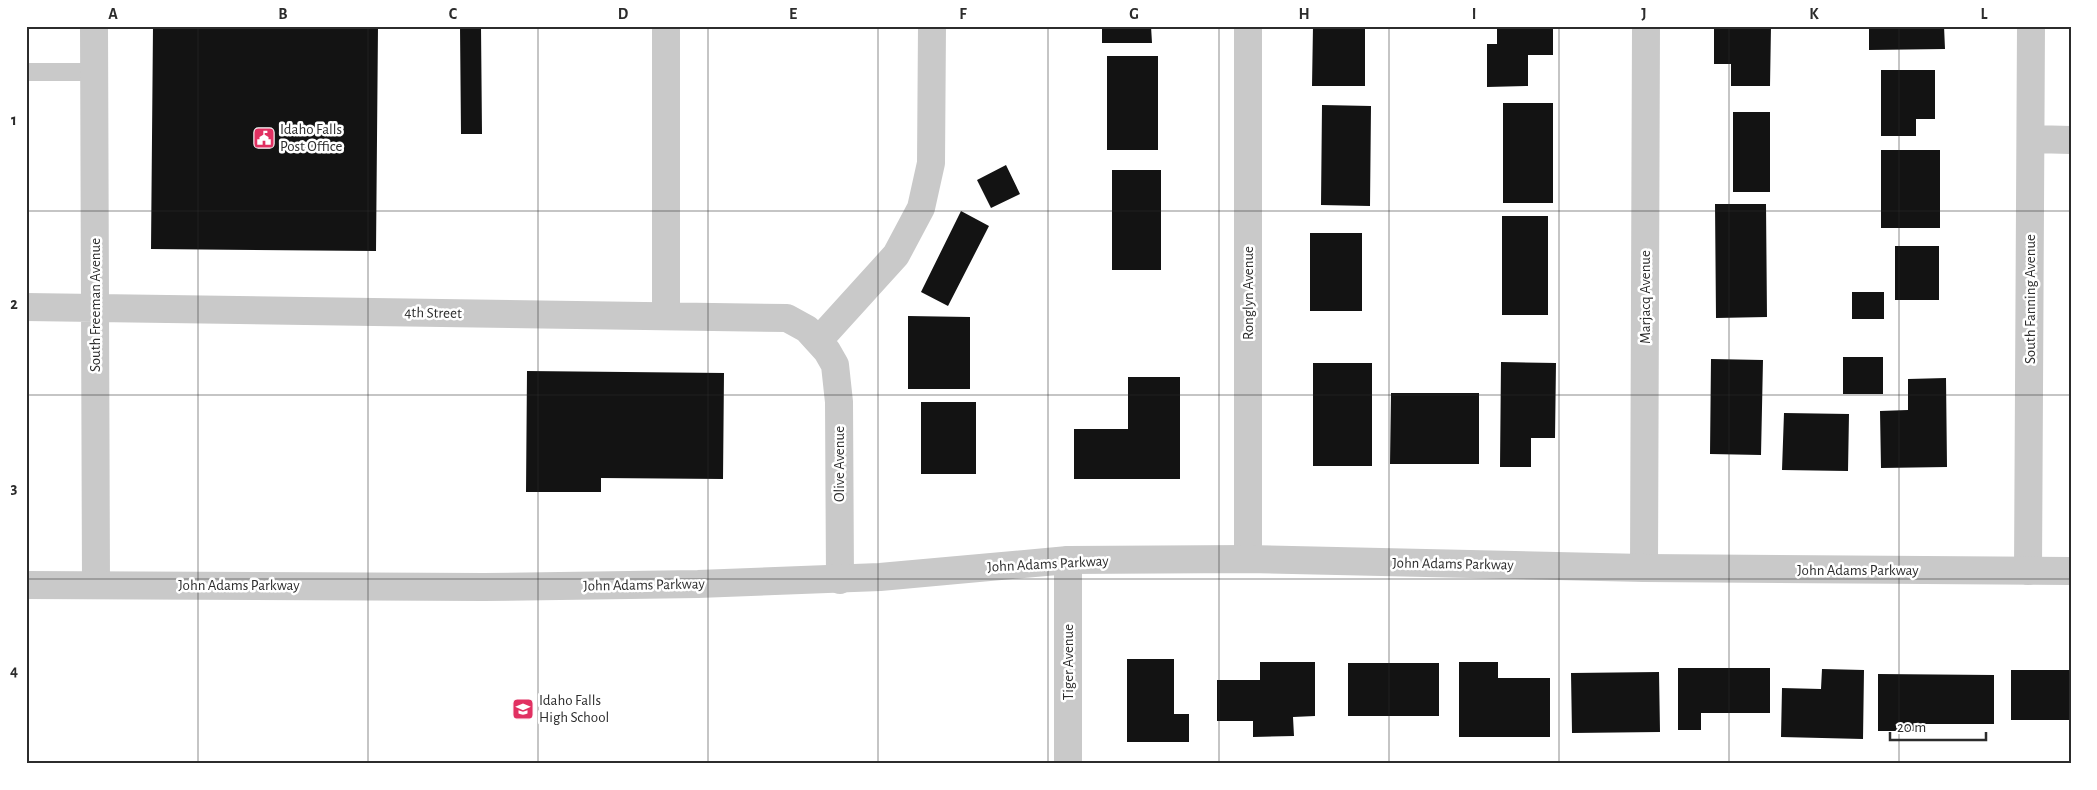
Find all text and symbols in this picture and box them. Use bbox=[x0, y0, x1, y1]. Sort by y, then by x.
text: A bbox=[108, 6, 118, 22]
text: B bbox=[278, 6, 288, 22]
text: C bbox=[449, 6, 458, 22]
text: D bbox=[618, 6, 629, 22]
text: E bbox=[789, 6, 797, 22]
text: F bbox=[959, 6, 967, 22]
text: G bbox=[1129, 6, 1139, 22]
text: H bbox=[1298, 6, 1310, 22]
text: I bbox=[1472, 6, 1476, 22]
text: J bbox=[1641, 6, 1647, 22]
text: K bbox=[1809, 6, 1819, 22]
text: L bbox=[1981, 6, 1988, 22]
text: 1 bbox=[11, 112, 17, 128]
place label: Idaho Falls Post Office bbox=[280, 122, 343, 154]
public building icon: Idaho Falls Post Office bbox=[252, 126, 276, 150]
street label: South Fanning Avenue bbox=[2023, 234, 2038, 364]
street label: South Freeman Avenue bbox=[88, 238, 103, 372]
street label: Ronglyn Avenue bbox=[1241, 246, 1256, 340]
street label: Marjacq Avenue bbox=[1638, 250, 1653, 344]
text: 2 bbox=[10, 296, 18, 312]
street label: 4th Street bbox=[404, 305, 462, 321]
street label: Olive Avenue bbox=[832, 426, 847, 502]
text: 3 bbox=[11, 480, 18, 496]
street label: John Adams Parkway bbox=[987, 553, 1110, 575]
street label: John Adams Parkway bbox=[1392, 555, 1514, 573]
street label: John Adams Parkway bbox=[1797, 563, 1919, 578]
street label: John Adams Parkway bbox=[583, 576, 705, 594]
street label: John Adams Parkway bbox=[178, 578, 300, 593]
street label: Tiger Avenue bbox=[1061, 624, 1076, 700]
text: 4 bbox=[10, 663, 18, 679]
place label: Idaho Falls High School bbox=[539, 693, 609, 725]
school or university icon: Idaho Falls High School bbox=[511, 697, 535, 721]
scale bar bbox=[1890, 710, 1986, 742]
text: 20 m bbox=[1897, 720, 1926, 735]

